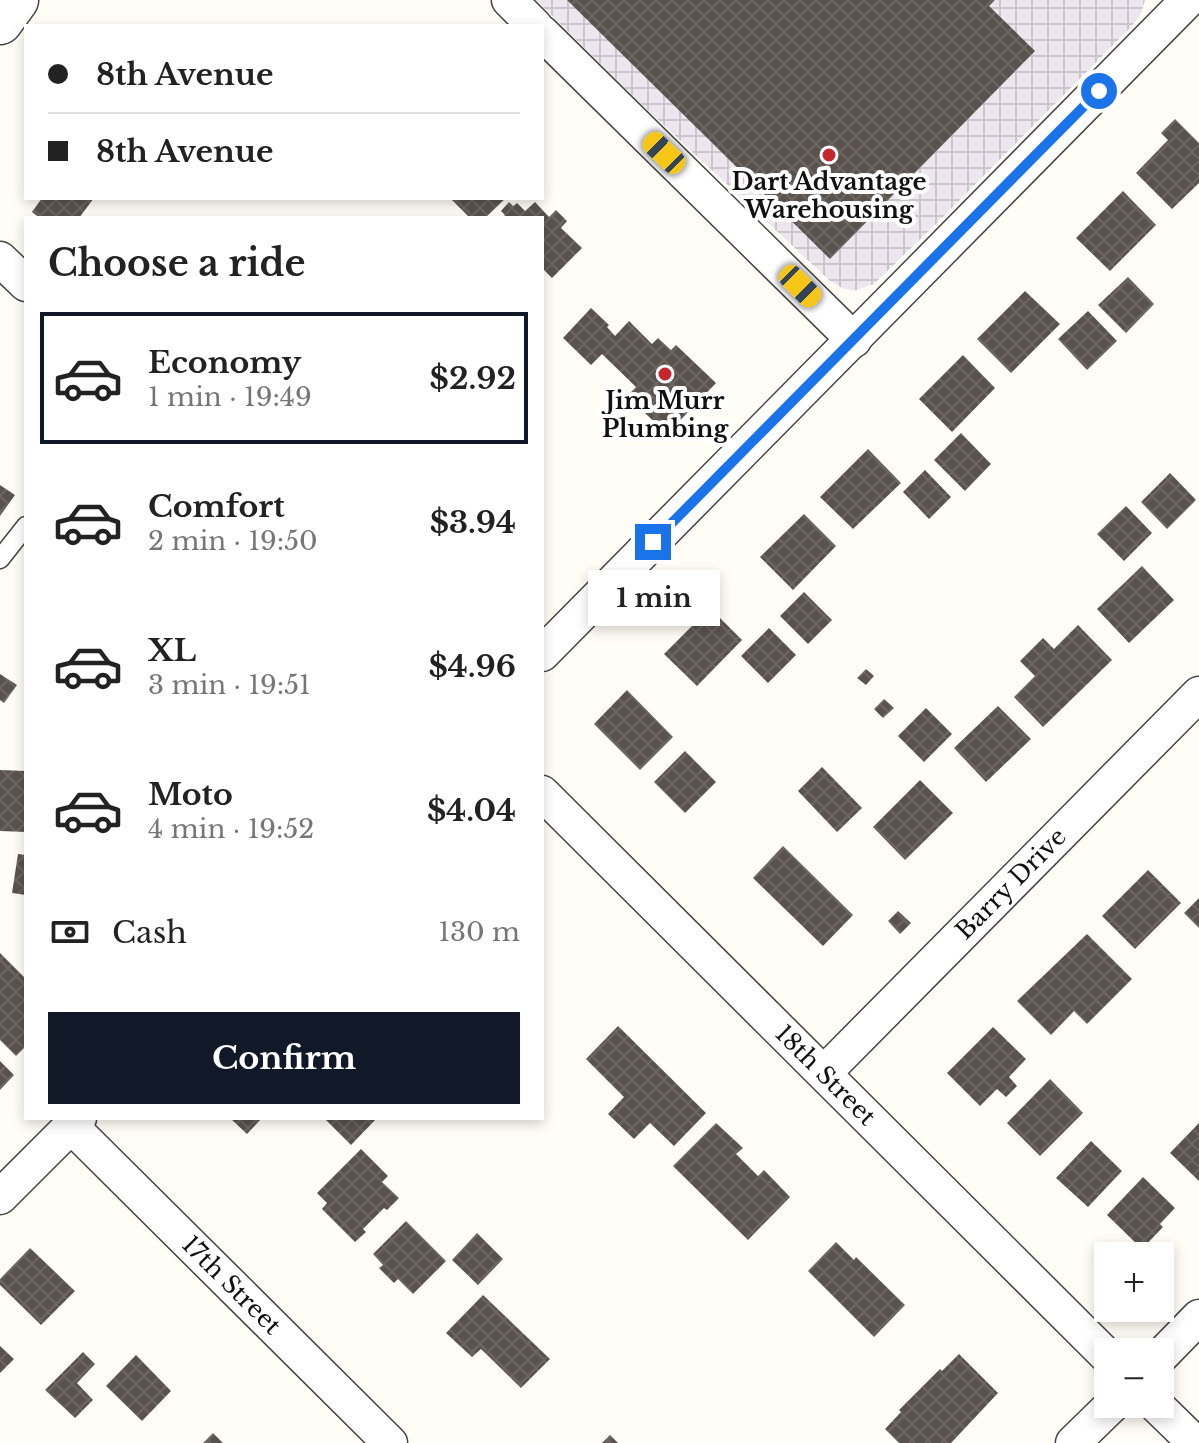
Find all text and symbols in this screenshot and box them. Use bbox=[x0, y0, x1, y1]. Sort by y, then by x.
text: 8th Avenue bbox=[96, 56, 274, 93]
route start bbox=[1081, 73, 1117, 109]
car bbox=[638, 128, 690, 178]
text: 8th Avenue bbox=[96, 133, 274, 170]
marker: Dart Advantage Warehousing bbox=[820, 146, 838, 164]
place label: Dart Advantage Warehousing bbox=[732, 167, 927, 224]
text: Choose a ride bbox=[48, 241, 305, 286]
car bbox=[775, 261, 825, 311]
icon: car bbox=[52, 342, 124, 414]
text: Economy bbox=[148, 344, 301, 381]
text: $2.92 bbox=[430, 360, 516, 397]
marker: Jim Murr Plumbing bbox=[656, 365, 674, 383]
text: 1 min · 19:49 bbox=[148, 381, 312, 413]
place label: Jim Murr Plumbing bbox=[601, 386, 729, 443]
icon: car bbox=[52, 486, 124, 558]
text: Comfort bbox=[148, 488, 285, 525]
text: $3.94 bbox=[430, 504, 516, 541]
route end bbox=[635, 524, 671, 560]
text: 2 min · 19:50 bbox=[148, 525, 318, 557]
callout: 1 min bbox=[587, 570, 719, 626]
text: 1 min bbox=[616, 582, 692, 614]
icon: car bbox=[52, 630, 124, 702]
text: XL bbox=[148, 632, 196, 669]
text: $4.96 bbox=[429, 648, 516, 685]
text: 3 min · 19:51 bbox=[148, 669, 311, 701]
icon: car bbox=[52, 774, 124, 846]
text: Moto bbox=[148, 776, 233, 813]
text: $4.04 bbox=[427, 792, 516, 829]
text: 4 min · 19:52 bbox=[148, 813, 314, 845]
street label: Barry Drive bbox=[950, 822, 1072, 945]
icon: cash bbox=[48, 910, 92, 954]
text: Cash bbox=[112, 914, 187, 951]
text: 130 m bbox=[438, 916, 520, 948]
button: Confirm bbox=[48, 1012, 520, 1104]
street label: 18th Street bbox=[769, 1019, 882, 1131]
street label: 17th Street bbox=[176, 1230, 287, 1340]
map controls bbox=[1094, 1242, 1174, 1418]
button: + bbox=[1094, 1242, 1174, 1322]
button: − bbox=[1094, 1338, 1174, 1418]

